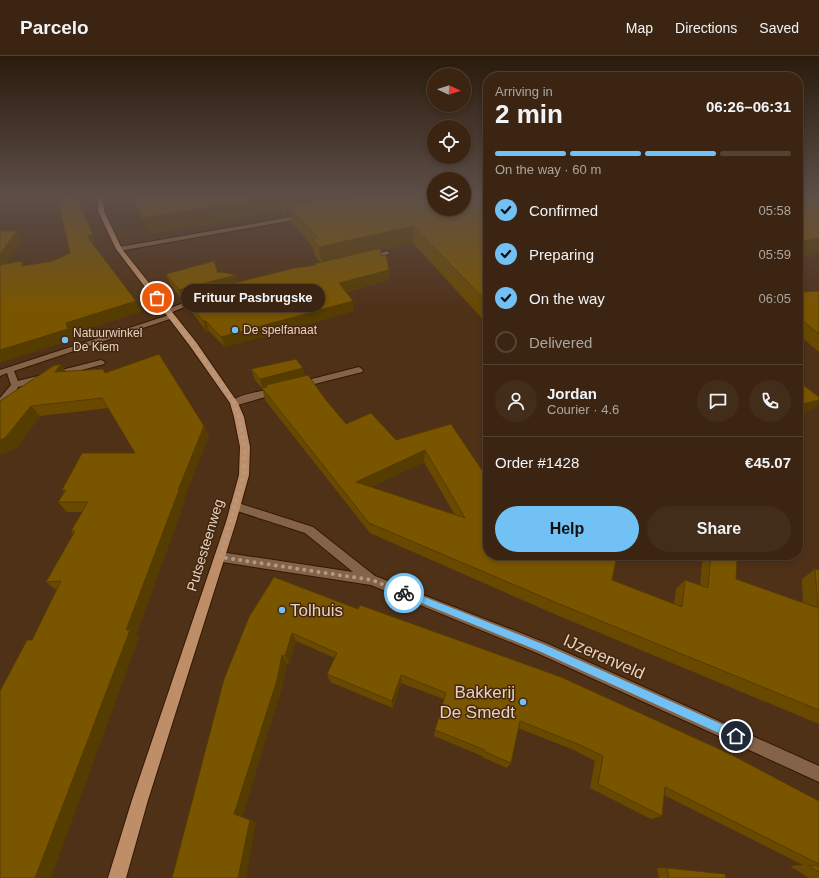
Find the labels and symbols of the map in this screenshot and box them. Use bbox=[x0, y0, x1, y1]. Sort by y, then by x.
north arrow bbox=[427, 68, 471, 112]
pin bbox=[140, 281, 174, 315]
callout: Frituur Pasbrugske bbox=[181, 284, 325, 312]
place label: De spelfanaat bbox=[243, 323, 318, 337]
marker: De spelfanaat bbox=[230, 325, 240, 335]
place label: Natuurwinkel De Kiem bbox=[73, 326, 142, 354]
marker: Natuurwinkel De Kiem bbox=[60, 335, 70, 345]
street label: Putsesteenweg bbox=[183, 497, 227, 593]
courier bbox=[384, 573, 424, 613]
place label: Tolhuis bbox=[290, 601, 343, 620]
marker: Tolhuis bbox=[277, 605, 287, 615]
street label: IJzerenveld bbox=[560, 631, 648, 683]
place label: Bakkerij De Smedt bbox=[439, 683, 515, 722]
marker: Bakkerij De Smedt bbox=[518, 697, 528, 707]
pin bbox=[719, 719, 753, 753]

